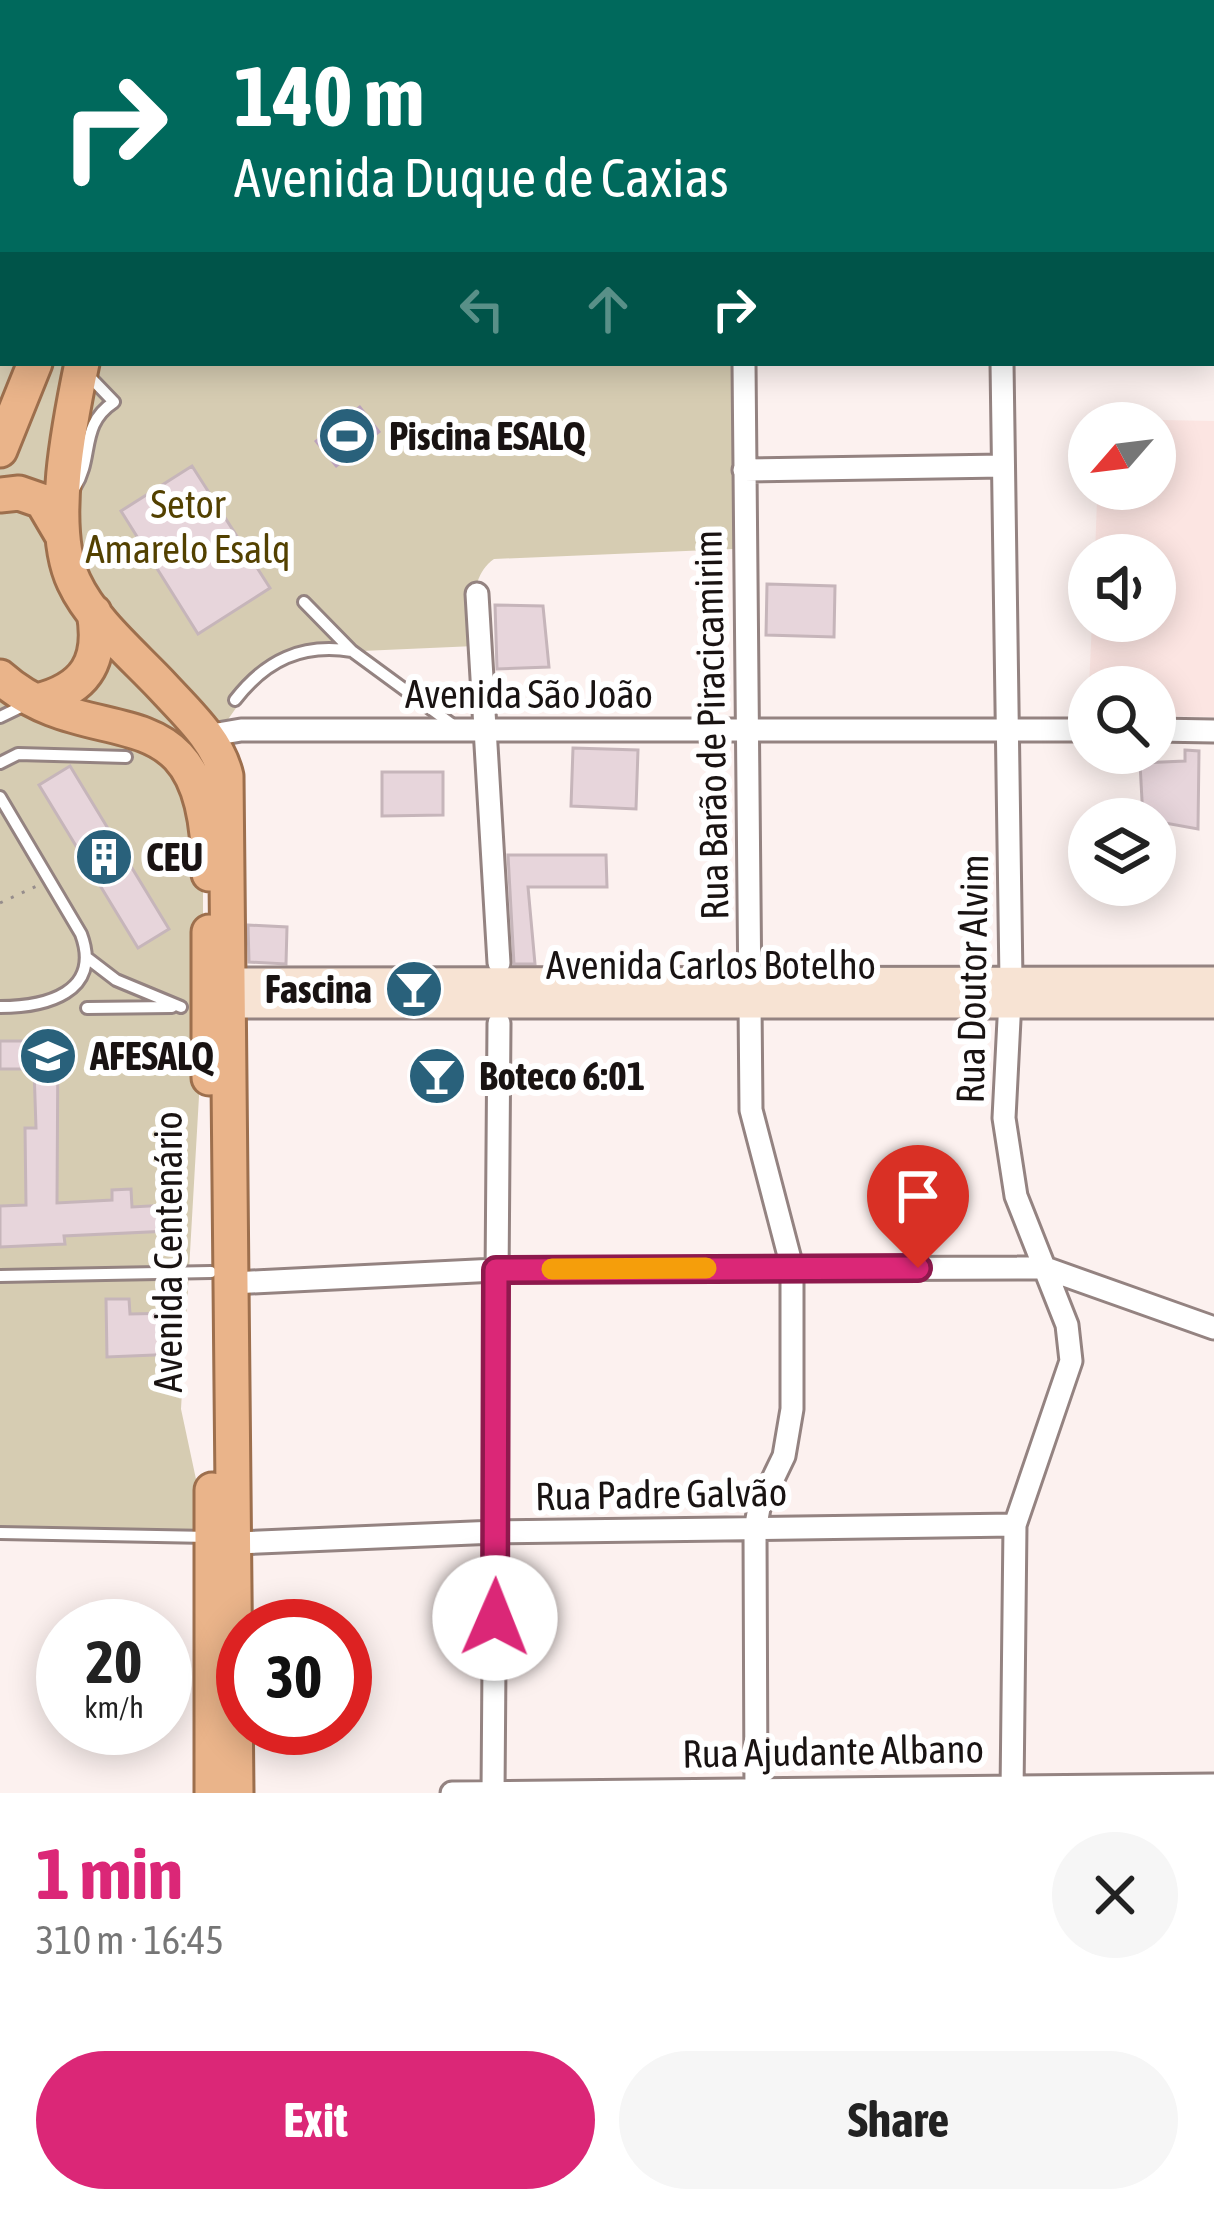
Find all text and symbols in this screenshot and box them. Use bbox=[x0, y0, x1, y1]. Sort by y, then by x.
icon: right bbox=[36, 48, 192, 204]
text: 140 m bbox=[234, 48, 424, 144]
text: Avenida Duque de Caxias bbox=[234, 147, 729, 208]
icon: left bbox=[449, 276, 515, 342]
icon: ahead bbox=[575, 276, 641, 342]
icon: right bbox=[701, 276, 767, 342]
north arrow bbox=[1068, 402, 1176, 510]
map controls bbox=[1068, 402, 1176, 906]
sports icon: Piscina ESALQ bbox=[316, 405, 378, 467]
place label: Piscina ESALQ bbox=[389, 414, 586, 458]
park label: Setor Amarelo Esalq bbox=[85, 482, 291, 571]
street label: Rua Barão de Piracicamirim bbox=[686, 530, 736, 920]
button: sound bbox=[1068, 534, 1176, 642]
button: search bbox=[1068, 666, 1176, 774]
street label: Avenida São João bbox=[405, 672, 653, 716]
button: layers bbox=[1068, 798, 1176, 906]
building icon: CEU bbox=[73, 826, 135, 888]
place label: CEU bbox=[146, 835, 203, 879]
street label: Rua Doutor Alvim bbox=[948, 854, 996, 1104]
street label: Avenida Carlos Botelho bbox=[546, 943, 876, 987]
bar icon: Fascina bbox=[383, 958, 445, 1020]
place label: Fascina bbox=[265, 967, 372, 1011]
school or university icon: AFESALQ bbox=[17, 1025, 79, 1087]
place label: AFESALQ bbox=[89, 1034, 214, 1078]
bar icon: Boteco 6:01 bbox=[406, 1045, 468, 1107]
place label: Boteco 6:01 bbox=[479, 1054, 645, 1098]
street label: Avenida Centenário bbox=[146, 1112, 190, 1392]
pin bbox=[867, 1145, 969, 1268]
icon: arrive bbox=[885, 1163, 951, 1229]
street label: Rua Padre Galvão bbox=[535, 1470, 787, 1518]
position arrow bbox=[432, 1555, 558, 1681]
speed limit sign: 30 bbox=[216, 1599, 372, 1755]
text: 20 bbox=[86, 1627, 142, 1696]
text: km/h bbox=[84, 1690, 144, 1724]
street label: Rua Ajudante Albano bbox=[682, 1726, 984, 1776]
text: 1 min bbox=[36, 1832, 183, 1914]
button: close bbox=[1052, 1832, 1178, 1958]
text: 310 m · 16:45 bbox=[36, 1918, 224, 1962]
button: Exit bbox=[36, 2051, 595, 2189]
button: Share bbox=[619, 2051, 1178, 2189]

